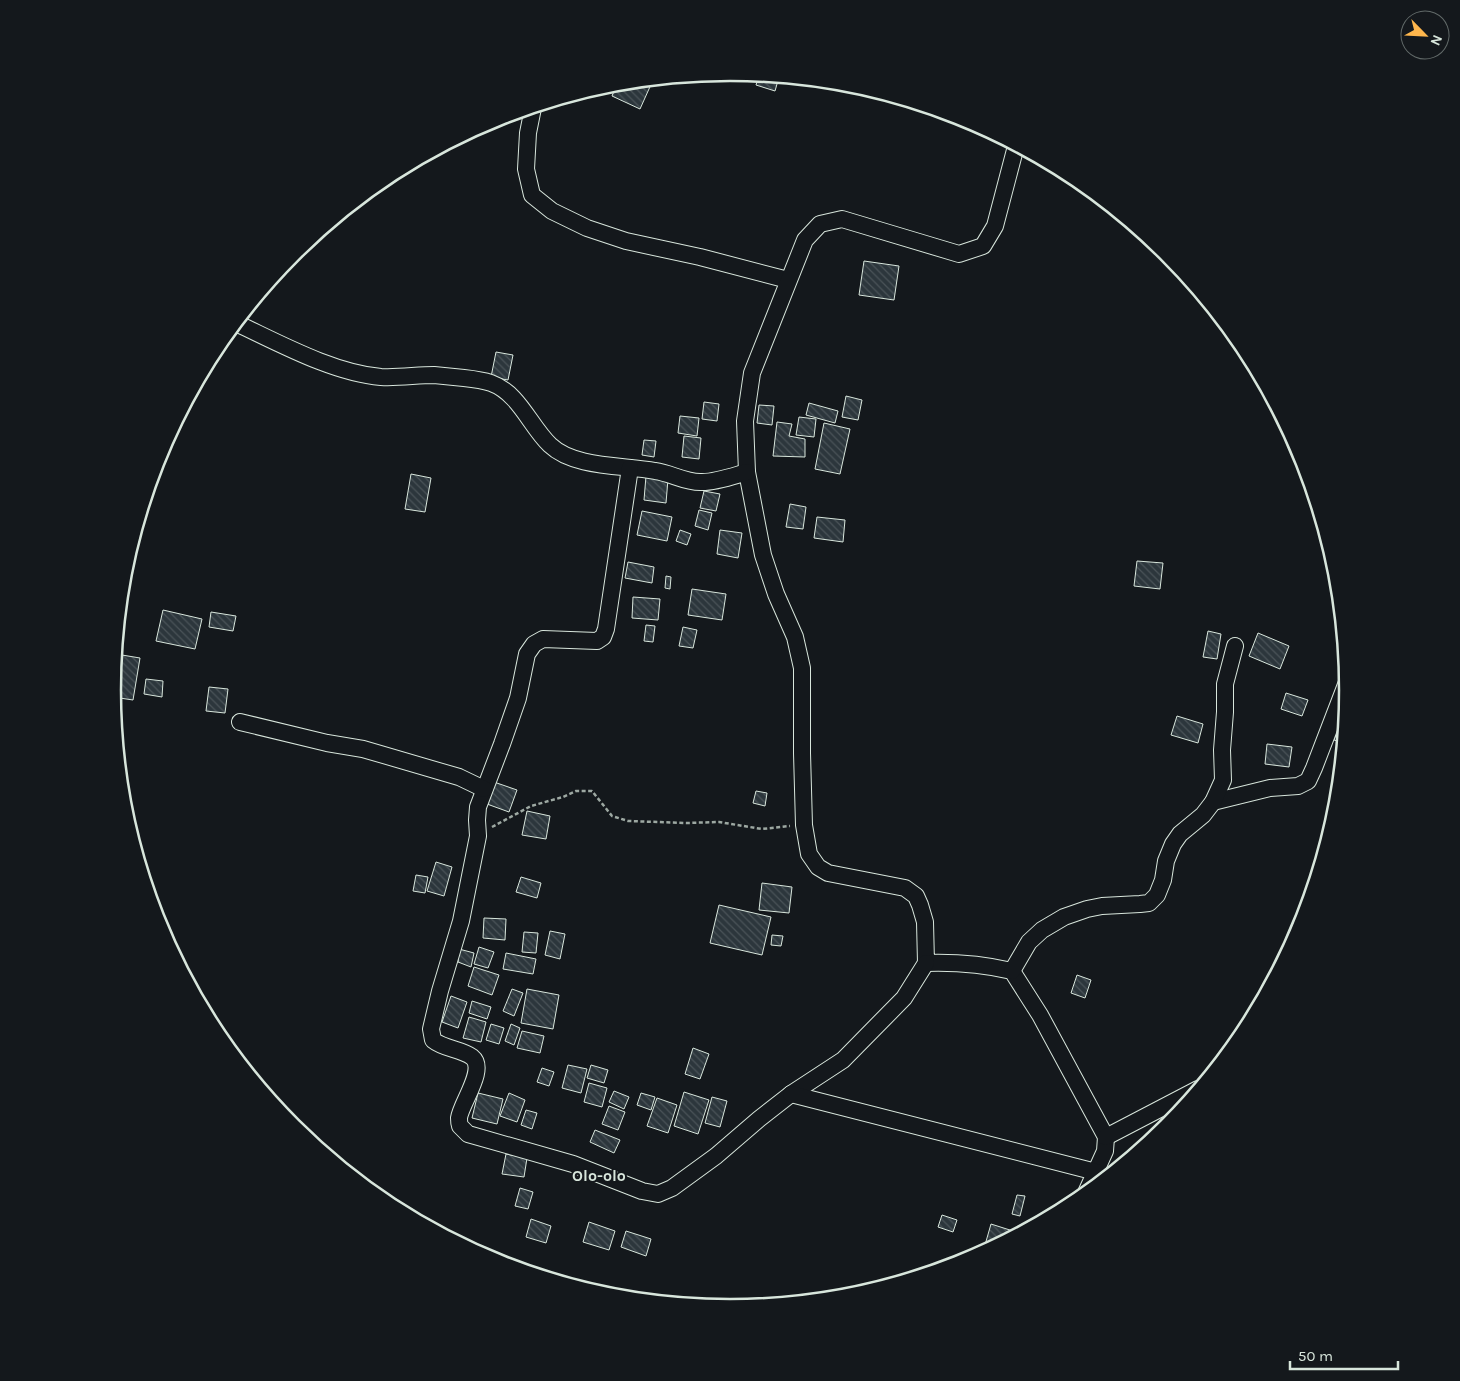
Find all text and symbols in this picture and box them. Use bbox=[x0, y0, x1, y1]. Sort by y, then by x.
north arrow bbox=[1400, 10, 1450, 60]
text: N bbox=[1427, 32, 1446, 48]
district label: Olo-olo bbox=[572, 1166, 626, 1185]
scale bar bbox=[1290, 1338, 1398, 1370]
text: 50 m bbox=[1298, 1347, 1333, 1365]

